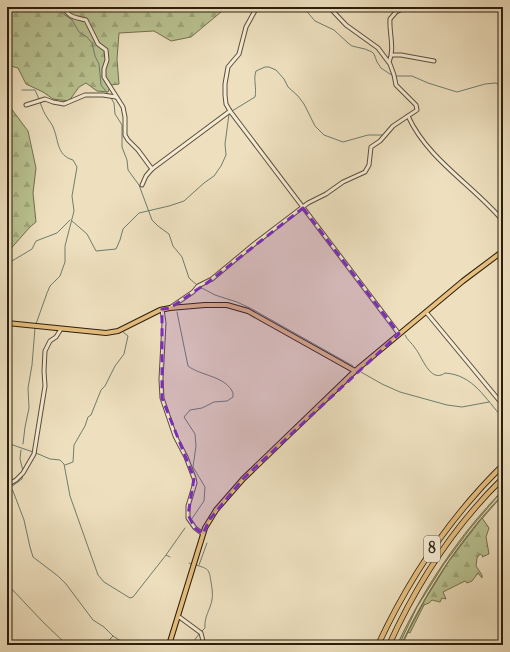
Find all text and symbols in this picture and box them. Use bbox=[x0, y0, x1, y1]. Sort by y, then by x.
road number: 8 bbox=[424, 536, 440, 562]

